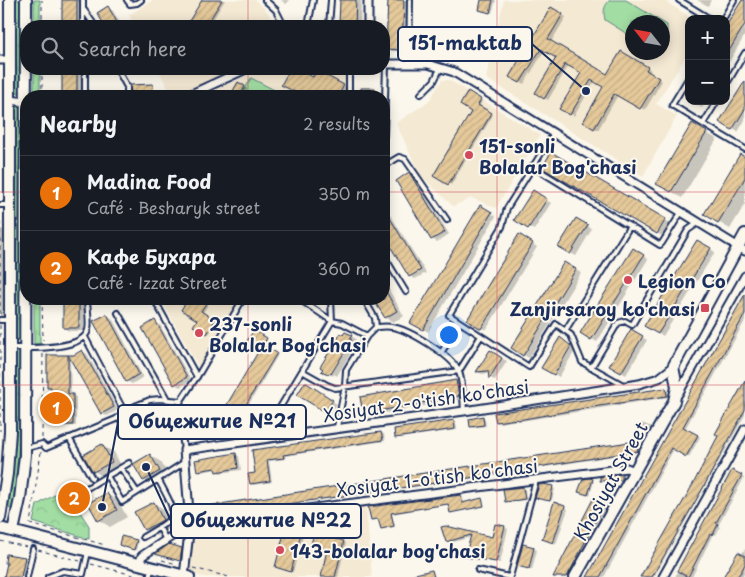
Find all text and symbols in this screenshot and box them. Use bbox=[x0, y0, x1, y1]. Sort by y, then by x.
north arrow bbox=[625, 15, 670, 60]
map controls bbox=[685, 15, 730, 105]
button: + bbox=[685, 15, 730, 60]
search box bbox=[20, 20, 390, 75]
callout: 151-maktab bbox=[398, 27, 532, 61]
text: 151-maktab bbox=[408, 28, 522, 56]
icon: search bbox=[38, 34, 66, 62]
text: Search here bbox=[78, 34, 187, 62]
button: − bbox=[685, 60, 730, 105]
text: Nearby bbox=[40, 107, 117, 139]
text: 2 results bbox=[303, 111, 370, 135]
place label: 151-sonli Bolalar Bog'chasi bbox=[479, 132, 636, 180]
marker: 151-sonli Bolalar Bog'chasi bbox=[463, 149, 475, 161]
text: Madina Food bbox=[87, 167, 211, 195]
text: 1 bbox=[52, 181, 60, 205]
text: 350 m bbox=[318, 181, 370, 205]
text: Café · Besharyk street bbox=[87, 195, 260, 219]
text: Кафе Бухара bbox=[87, 242, 217, 270]
text: 2 bbox=[50, 256, 62, 280]
text: 360 m bbox=[318, 256, 370, 280]
place label: Legion Co bbox=[638, 267, 726, 294]
text: Café · Izzat Street bbox=[87, 270, 227, 294]
marker: Legion Co bbox=[622, 274, 634, 286]
place label: Zanjirsaroy ko'chasi bbox=[510, 295, 695, 322]
marker: Zanjirsaroy ko'chasi bbox=[699, 302, 711, 314]
place label: 237-sonli Bolalar Bog'chasi bbox=[209, 310, 366, 358]
your location bbox=[436, 322, 462, 348]
marker: 237-sonli Bolalar Bog'chasi bbox=[193, 327, 205, 339]
street label: Xosiyat 2-o'tish ko'chasi bbox=[321, 372, 531, 428]
pin: 1 bbox=[40, 389, 72, 427]
callout: Общежитие №21 bbox=[118, 405, 306, 439]
text: Общежитие №21 bbox=[128, 406, 296, 434]
street label: Khosiyat Street bbox=[566, 417, 654, 545]
street label: Xosiyat 1-o'tish ko'chasi bbox=[335, 451, 539, 503]
pin: 2 bbox=[58, 479, 90, 517]
callout: Общежитие №22 bbox=[171, 504, 361, 538]
text: Общежитие №22 bbox=[180, 505, 352, 533]
place label: 143-bolalar bog'chasi bbox=[290, 537, 485, 564]
marker: 143-bolalar bog'chasi bbox=[274, 544, 286, 556]

